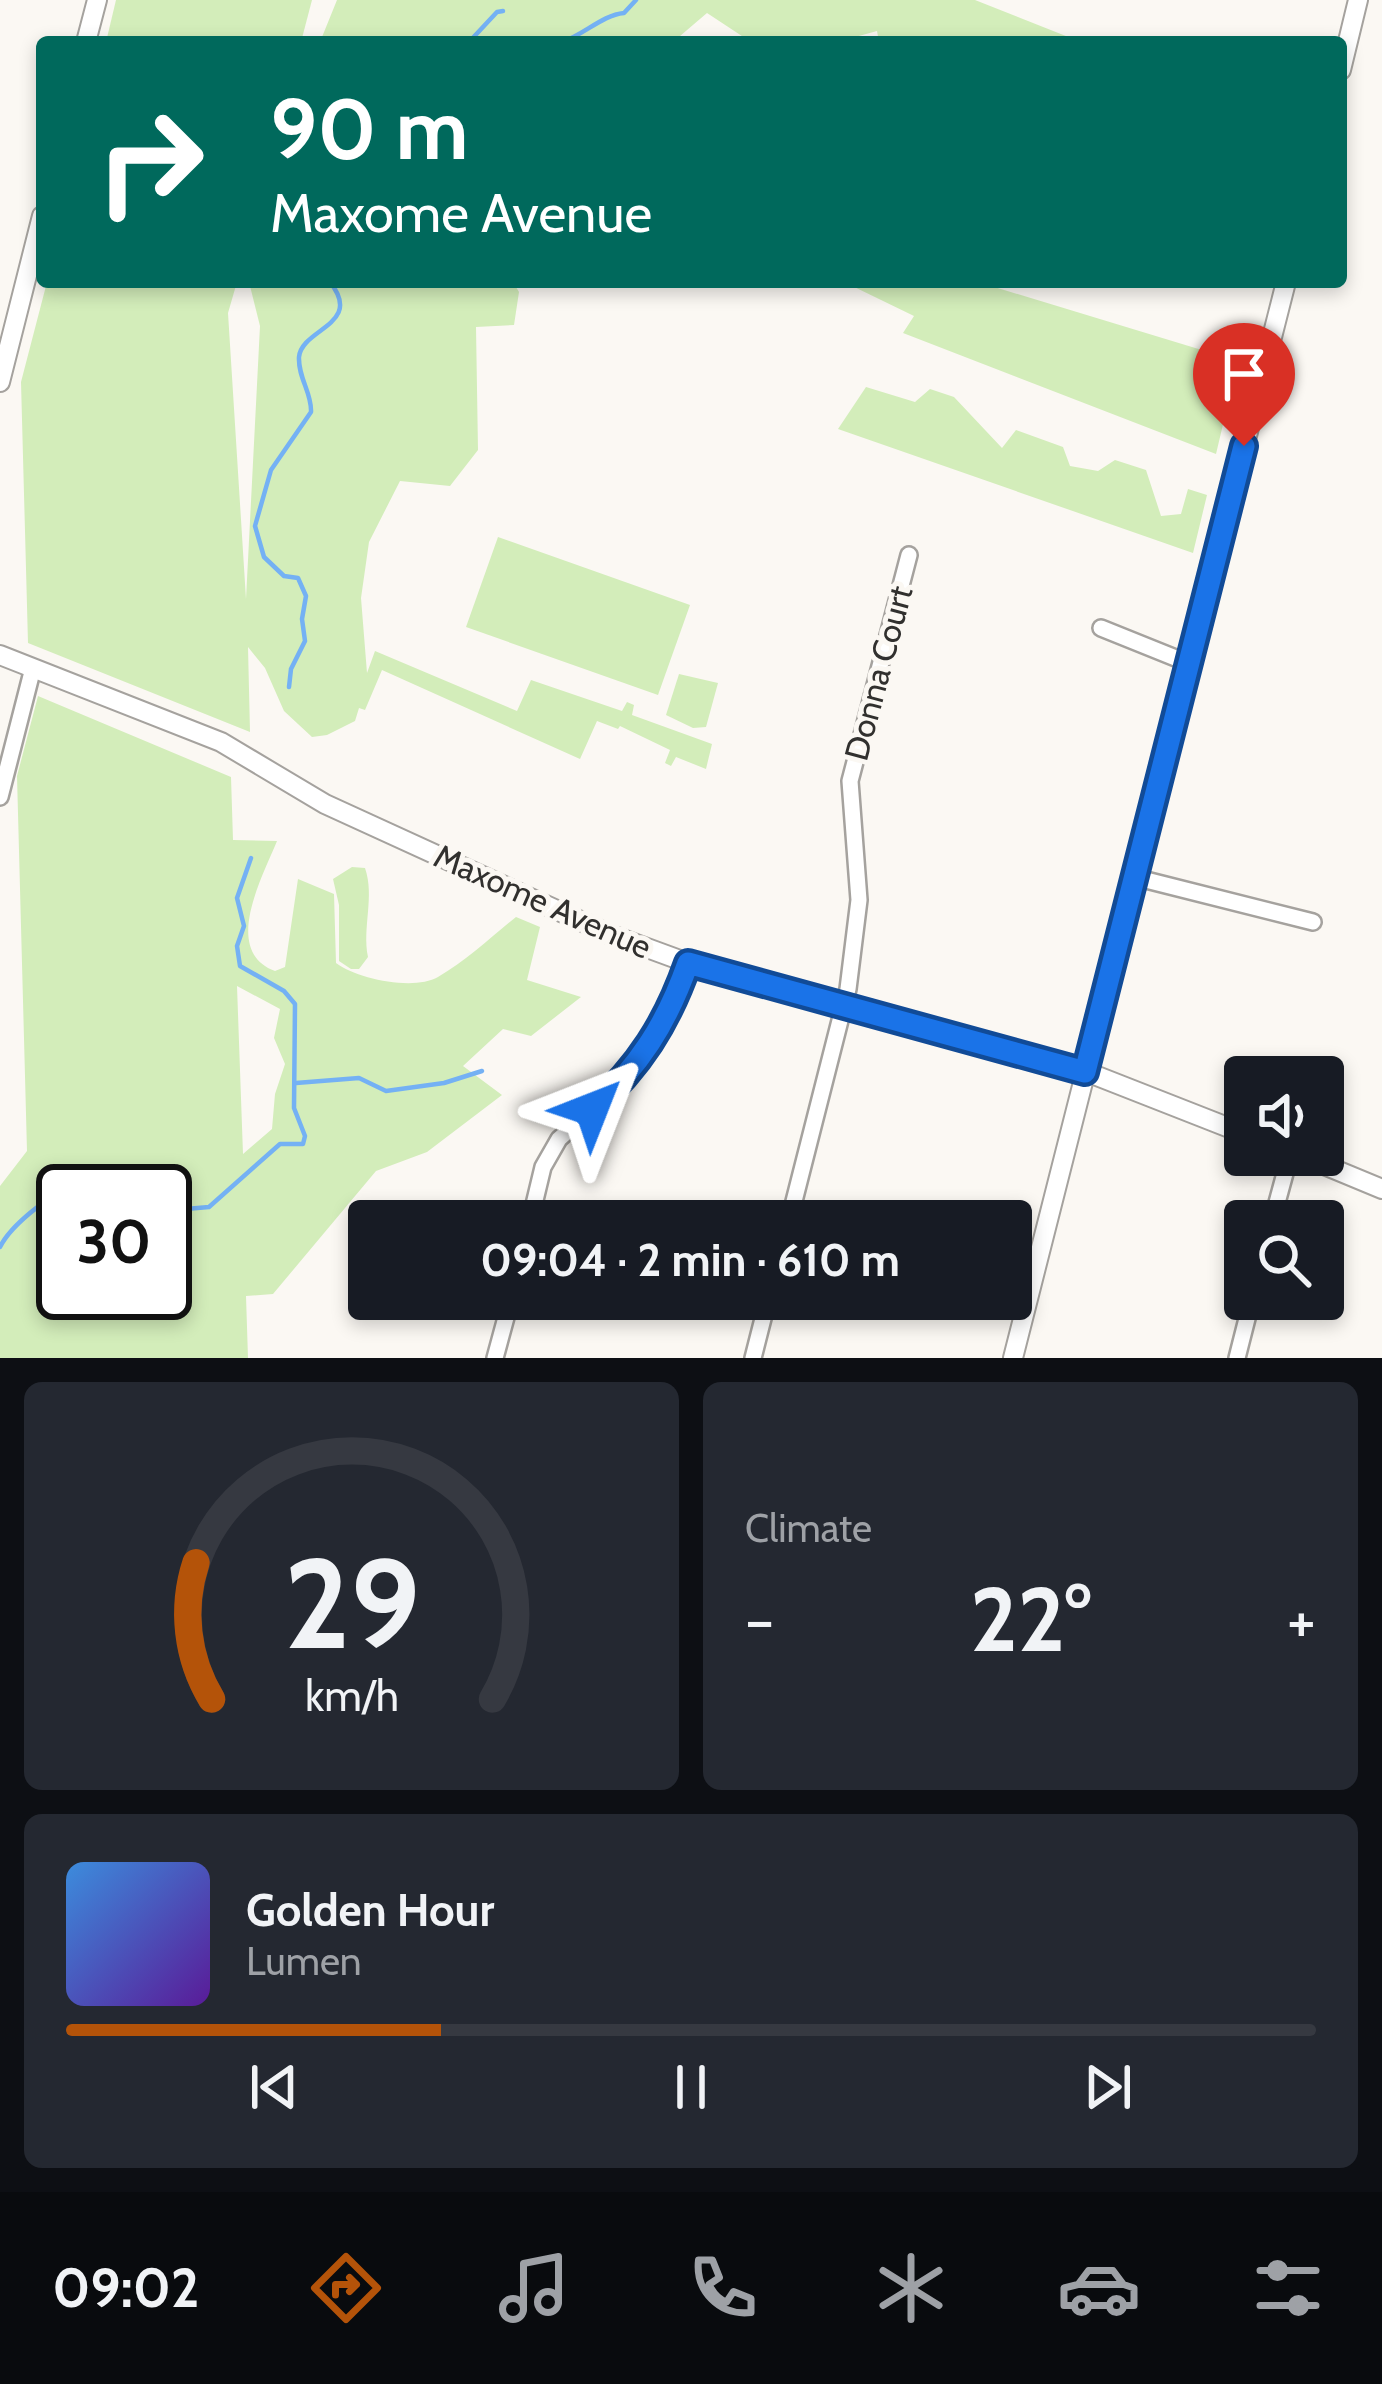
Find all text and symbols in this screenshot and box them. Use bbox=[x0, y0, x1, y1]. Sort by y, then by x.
text: 90 m bbox=[270, 78, 468, 180]
icon: right bbox=[72, 84, 228, 240]
text: Maxome Avenue bbox=[270, 180, 652, 246]
pin bbox=[1193, 323, 1295, 446]
icon: arrive bbox=[1211, 341, 1277, 407]
street label: Donna Court bbox=[836, 581, 920, 765]
street label: Maxome Avenue bbox=[428, 835, 658, 967]
position arrow bbox=[529, 1046, 655, 1172]
map controls bbox=[1224, 1056, 1344, 1320]
button: sound bbox=[1224, 1056, 1344, 1176]
speed limit sign: 30 bbox=[36, 1164, 192, 1320]
button: search bbox=[1224, 1200, 1344, 1320]
text: 09:04 · 2 min · 610 m bbox=[480, 1233, 900, 1287]
text: Climate bbox=[745, 1504, 872, 1552]
text: 29 bbox=[283, 1528, 420, 1679]
text: 22° bbox=[970, 1564, 1091, 1674]
text: − bbox=[745, 1579, 774, 1660]
text: + bbox=[1287, 1579, 1316, 1660]
text: km/h bbox=[305, 1670, 398, 1722]
text: Golden Hour bbox=[246, 1883, 494, 1937]
text: Lumen bbox=[246, 1937, 362, 1985]
icon: previous bbox=[241, 2054, 307, 2120]
icon: pause bbox=[658, 2054, 724, 2120]
icon: next bbox=[1075, 2054, 1141, 2120]
icon: directions bbox=[304, 2246, 388, 2330]
icon: music bbox=[492, 2246, 576, 2330]
icon: phone bbox=[681, 2246, 765, 2330]
icon: climate bbox=[869, 2246, 953, 2330]
icon: car bbox=[1057, 2246, 1141, 2330]
icon: filters bbox=[1246, 2246, 1330, 2330]
text: 09:02 bbox=[52, 2255, 199, 2321]

